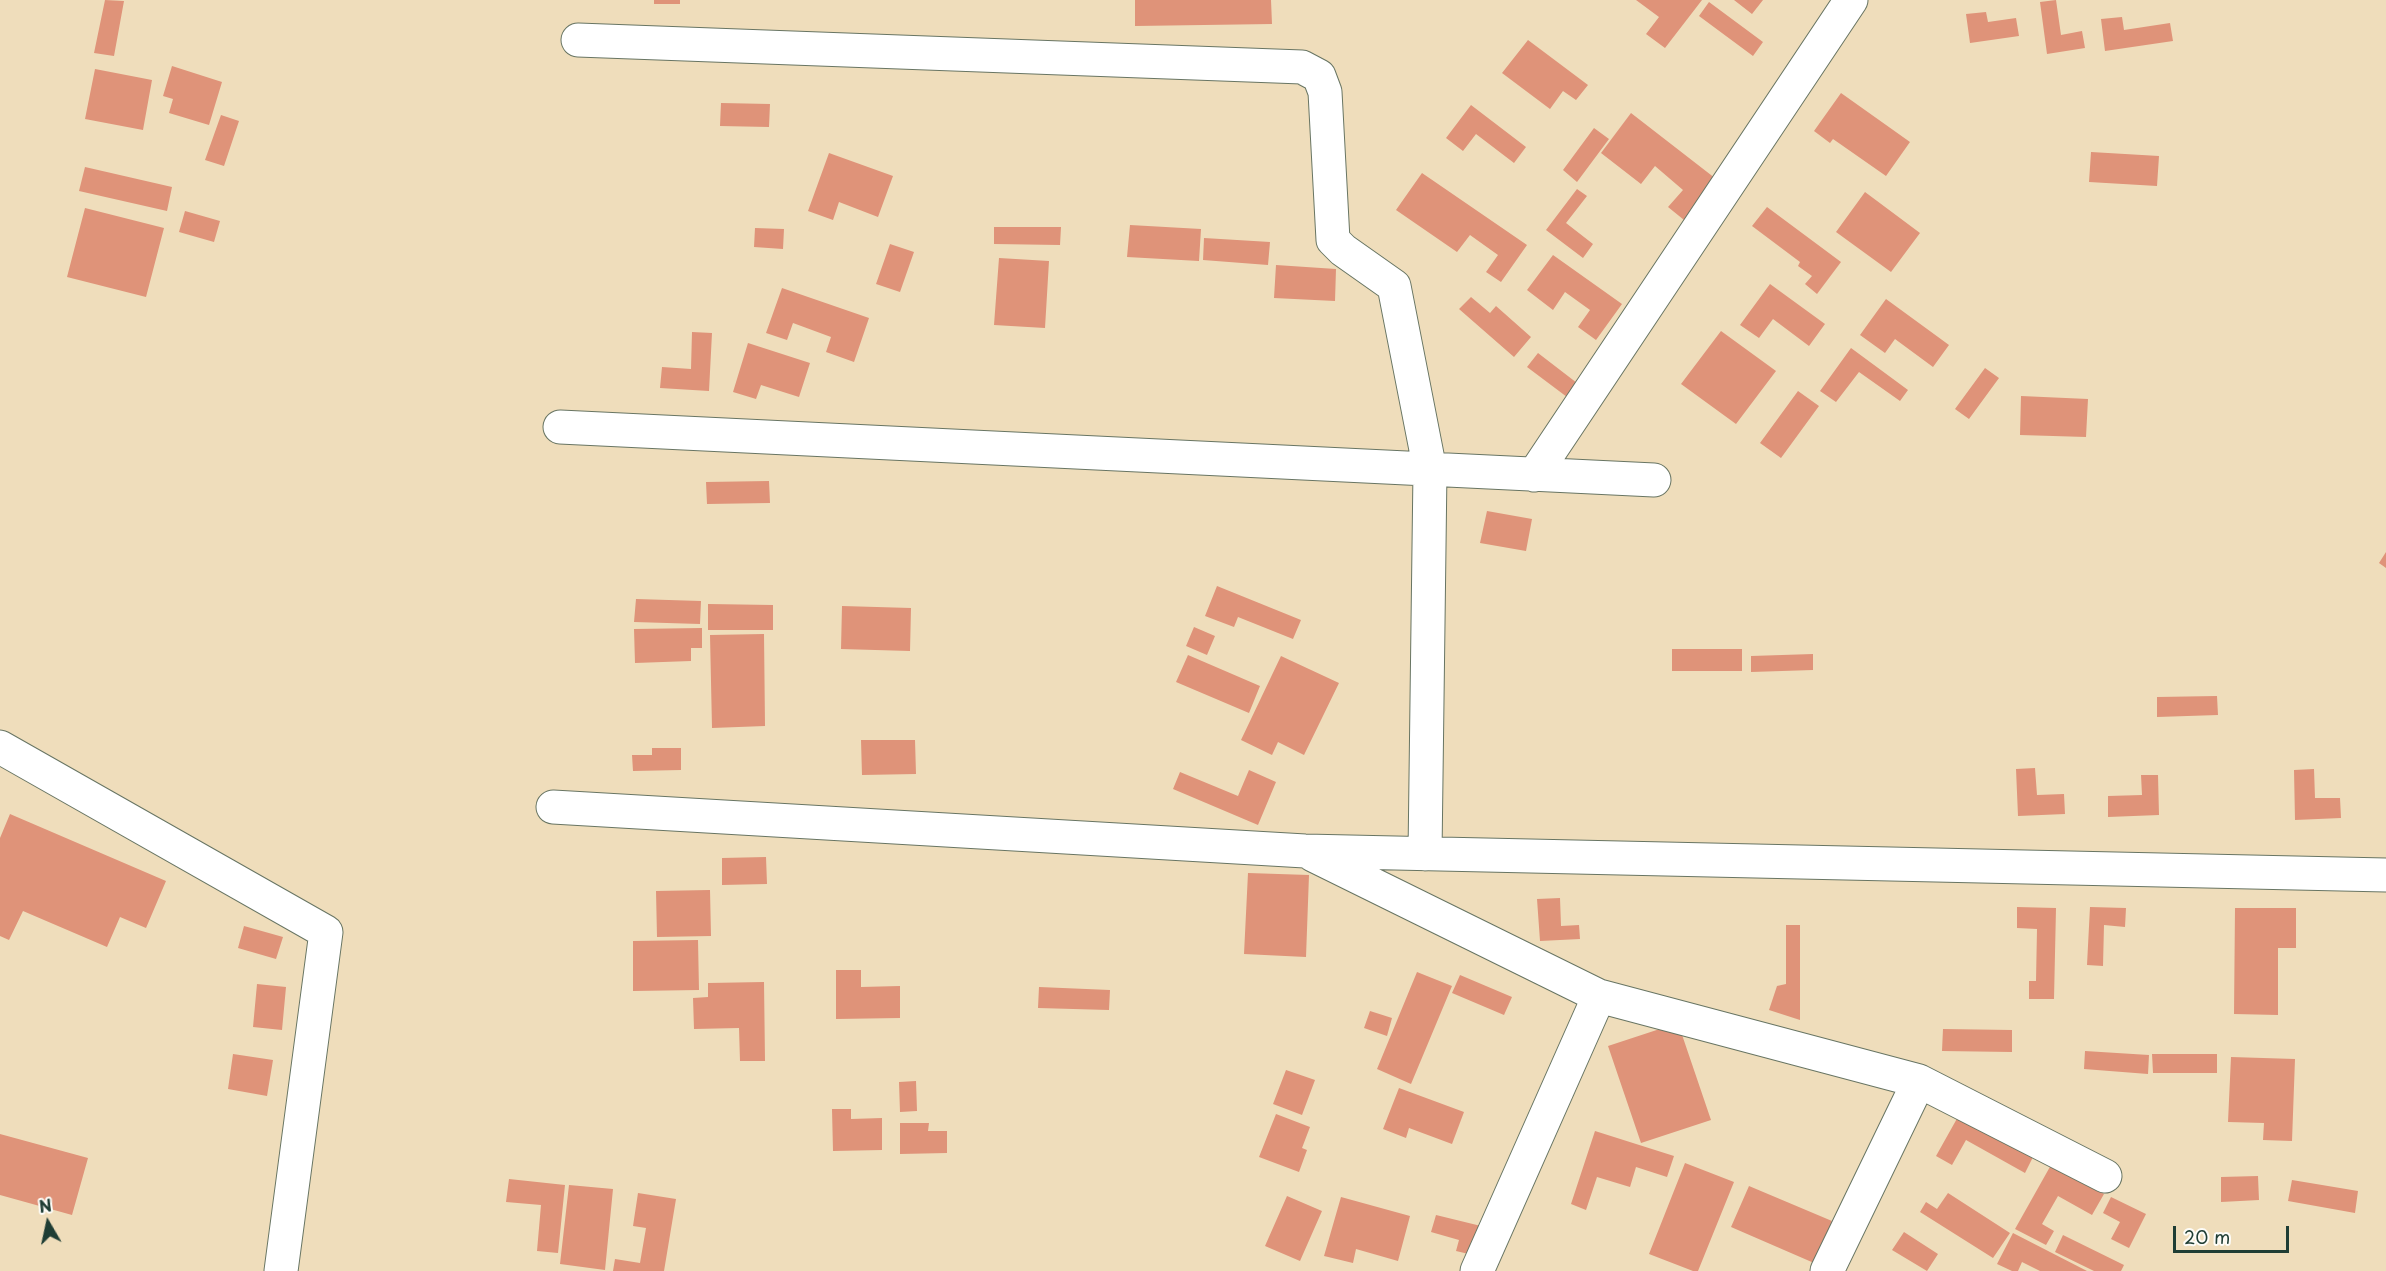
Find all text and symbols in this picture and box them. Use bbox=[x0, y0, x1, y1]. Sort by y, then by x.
text: N bbox=[37, 1192, 53, 1218]
north arrow bbox=[18, 1193, 78, 1253]
scale bar bbox=[2176, 1214, 2292, 1252]
text: 20 m bbox=[2184, 1223, 2230, 1250]

